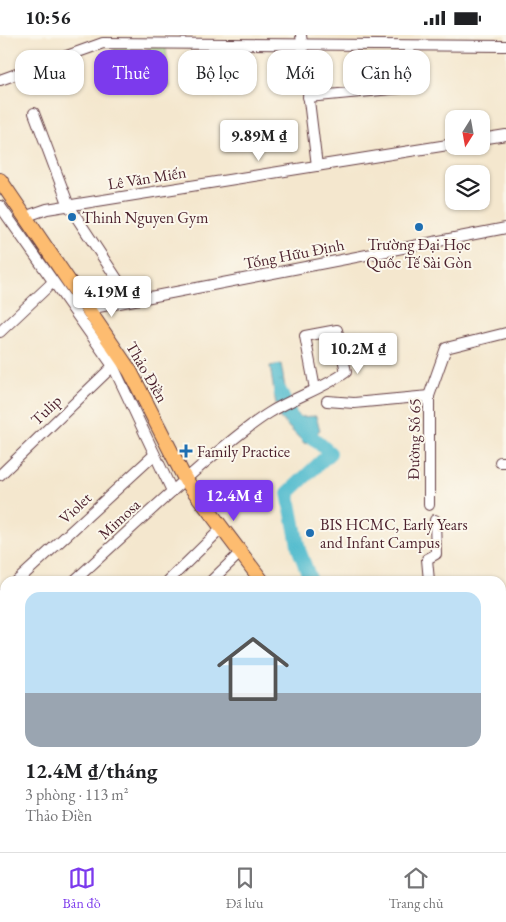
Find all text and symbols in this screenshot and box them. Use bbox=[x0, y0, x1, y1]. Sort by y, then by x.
text: 10:56 bbox=[25, 5, 71, 30]
chip: Mua bbox=[15, 50, 84, 95]
chip: Thuê bbox=[94, 50, 168, 95]
chip: Bộ lọc bbox=[178, 50, 257, 95]
chip: Mới bbox=[267, 50, 333, 95]
chip: Căn hộ bbox=[343, 50, 430, 95]
north arrow bbox=[445, 110, 490, 155]
map controls bbox=[445, 110, 490, 210]
pin: 9.89M ₫ bbox=[213, 119, 305, 162]
text: 9.89M ₫ bbox=[231, 125, 287, 146]
street label: Lê Văn Miến bbox=[106, 161, 188, 195]
button: layers bbox=[445, 165, 490, 210]
place label: Thinh Nguyen Gym bbox=[82, 207, 209, 228]
marker: Thinh Nguyen Gym bbox=[66, 211, 78, 223]
marker: Trường Đại Học Quốc Tế Sài Gòn bbox=[413, 221, 425, 233]
street label: Tống Hữu Định bbox=[242, 234, 346, 274]
place label: Trường Đại Học Quốc Tế Sài Gòn bbox=[366, 234, 472, 273]
pin: 4.19M ₫ bbox=[66, 275, 158, 318]
text: 4.19M ₫ bbox=[84, 281, 140, 302]
pin: 10.2M ₫ bbox=[312, 333, 404, 375]
street label: Thảo Điền bbox=[121, 338, 173, 407]
text: 10.2M ₫ bbox=[330, 338, 386, 359]
street label: Tulip bbox=[26, 390, 66, 430]
street label: Đường Số 65 bbox=[403, 398, 425, 480]
place label: Family Practice bbox=[197, 441, 290, 462]
marker: Family Practice bbox=[179, 444, 193, 458]
pin: 12.4M ₫ bbox=[188, 479, 280, 522]
text: 12.4M ₫ bbox=[206, 485, 262, 506]
street label: Violet bbox=[54, 488, 96, 528]
street label: Mimosa bbox=[93, 494, 145, 544]
place label: BIS HCMC, Early Years and Infant Campus bbox=[320, 514, 468, 553]
marker: BIS HCMC, Early Years and Infant Campus bbox=[304, 527, 316, 539]
icon: home bbox=[208, 624, 298, 714]
text: 12.4M ₫/tháng bbox=[25, 757, 157, 784]
text: 3 phòng · 113 m² bbox=[25, 784, 129, 805]
text: Thảo Điền bbox=[25, 805, 92, 826]
tab: Bản đồ bbox=[63, 864, 101, 912]
tab: Đã lưu bbox=[226, 864, 263, 912]
tab: Trang chủ bbox=[389, 864, 443, 912]

